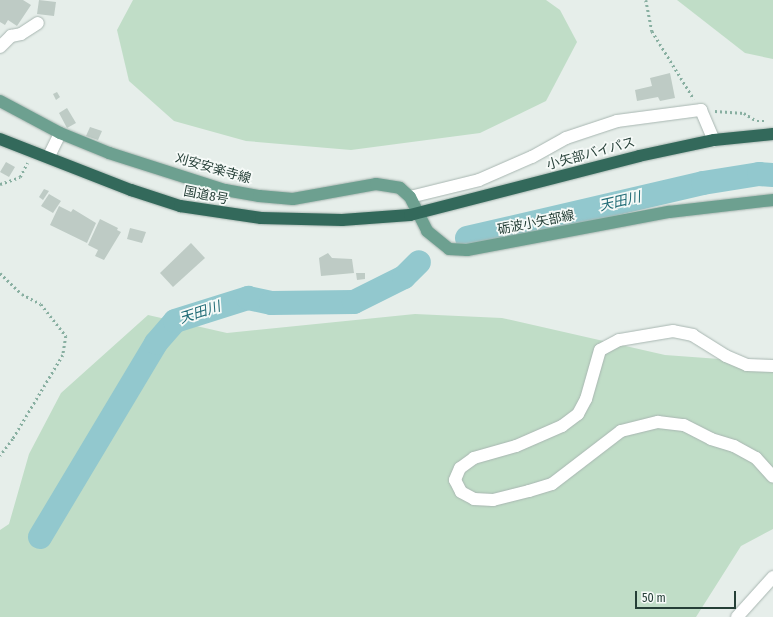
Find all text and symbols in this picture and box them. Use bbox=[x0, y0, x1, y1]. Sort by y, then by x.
street label: 小矢部バイパス bbox=[545, 135, 637, 173]
street label: 刈安安楽寺線 bbox=[173, 151, 253, 187]
street label: 国道8号 bbox=[182, 184, 230, 208]
water label: 天田川 bbox=[598, 189, 642, 215]
street label: 砺波小矢部線 bbox=[496, 208, 576, 238]
water label: 天田川 bbox=[177, 299, 223, 327]
scale bar bbox=[637, 583, 738, 609]
text: 50 m bbox=[642, 591, 666, 605]

